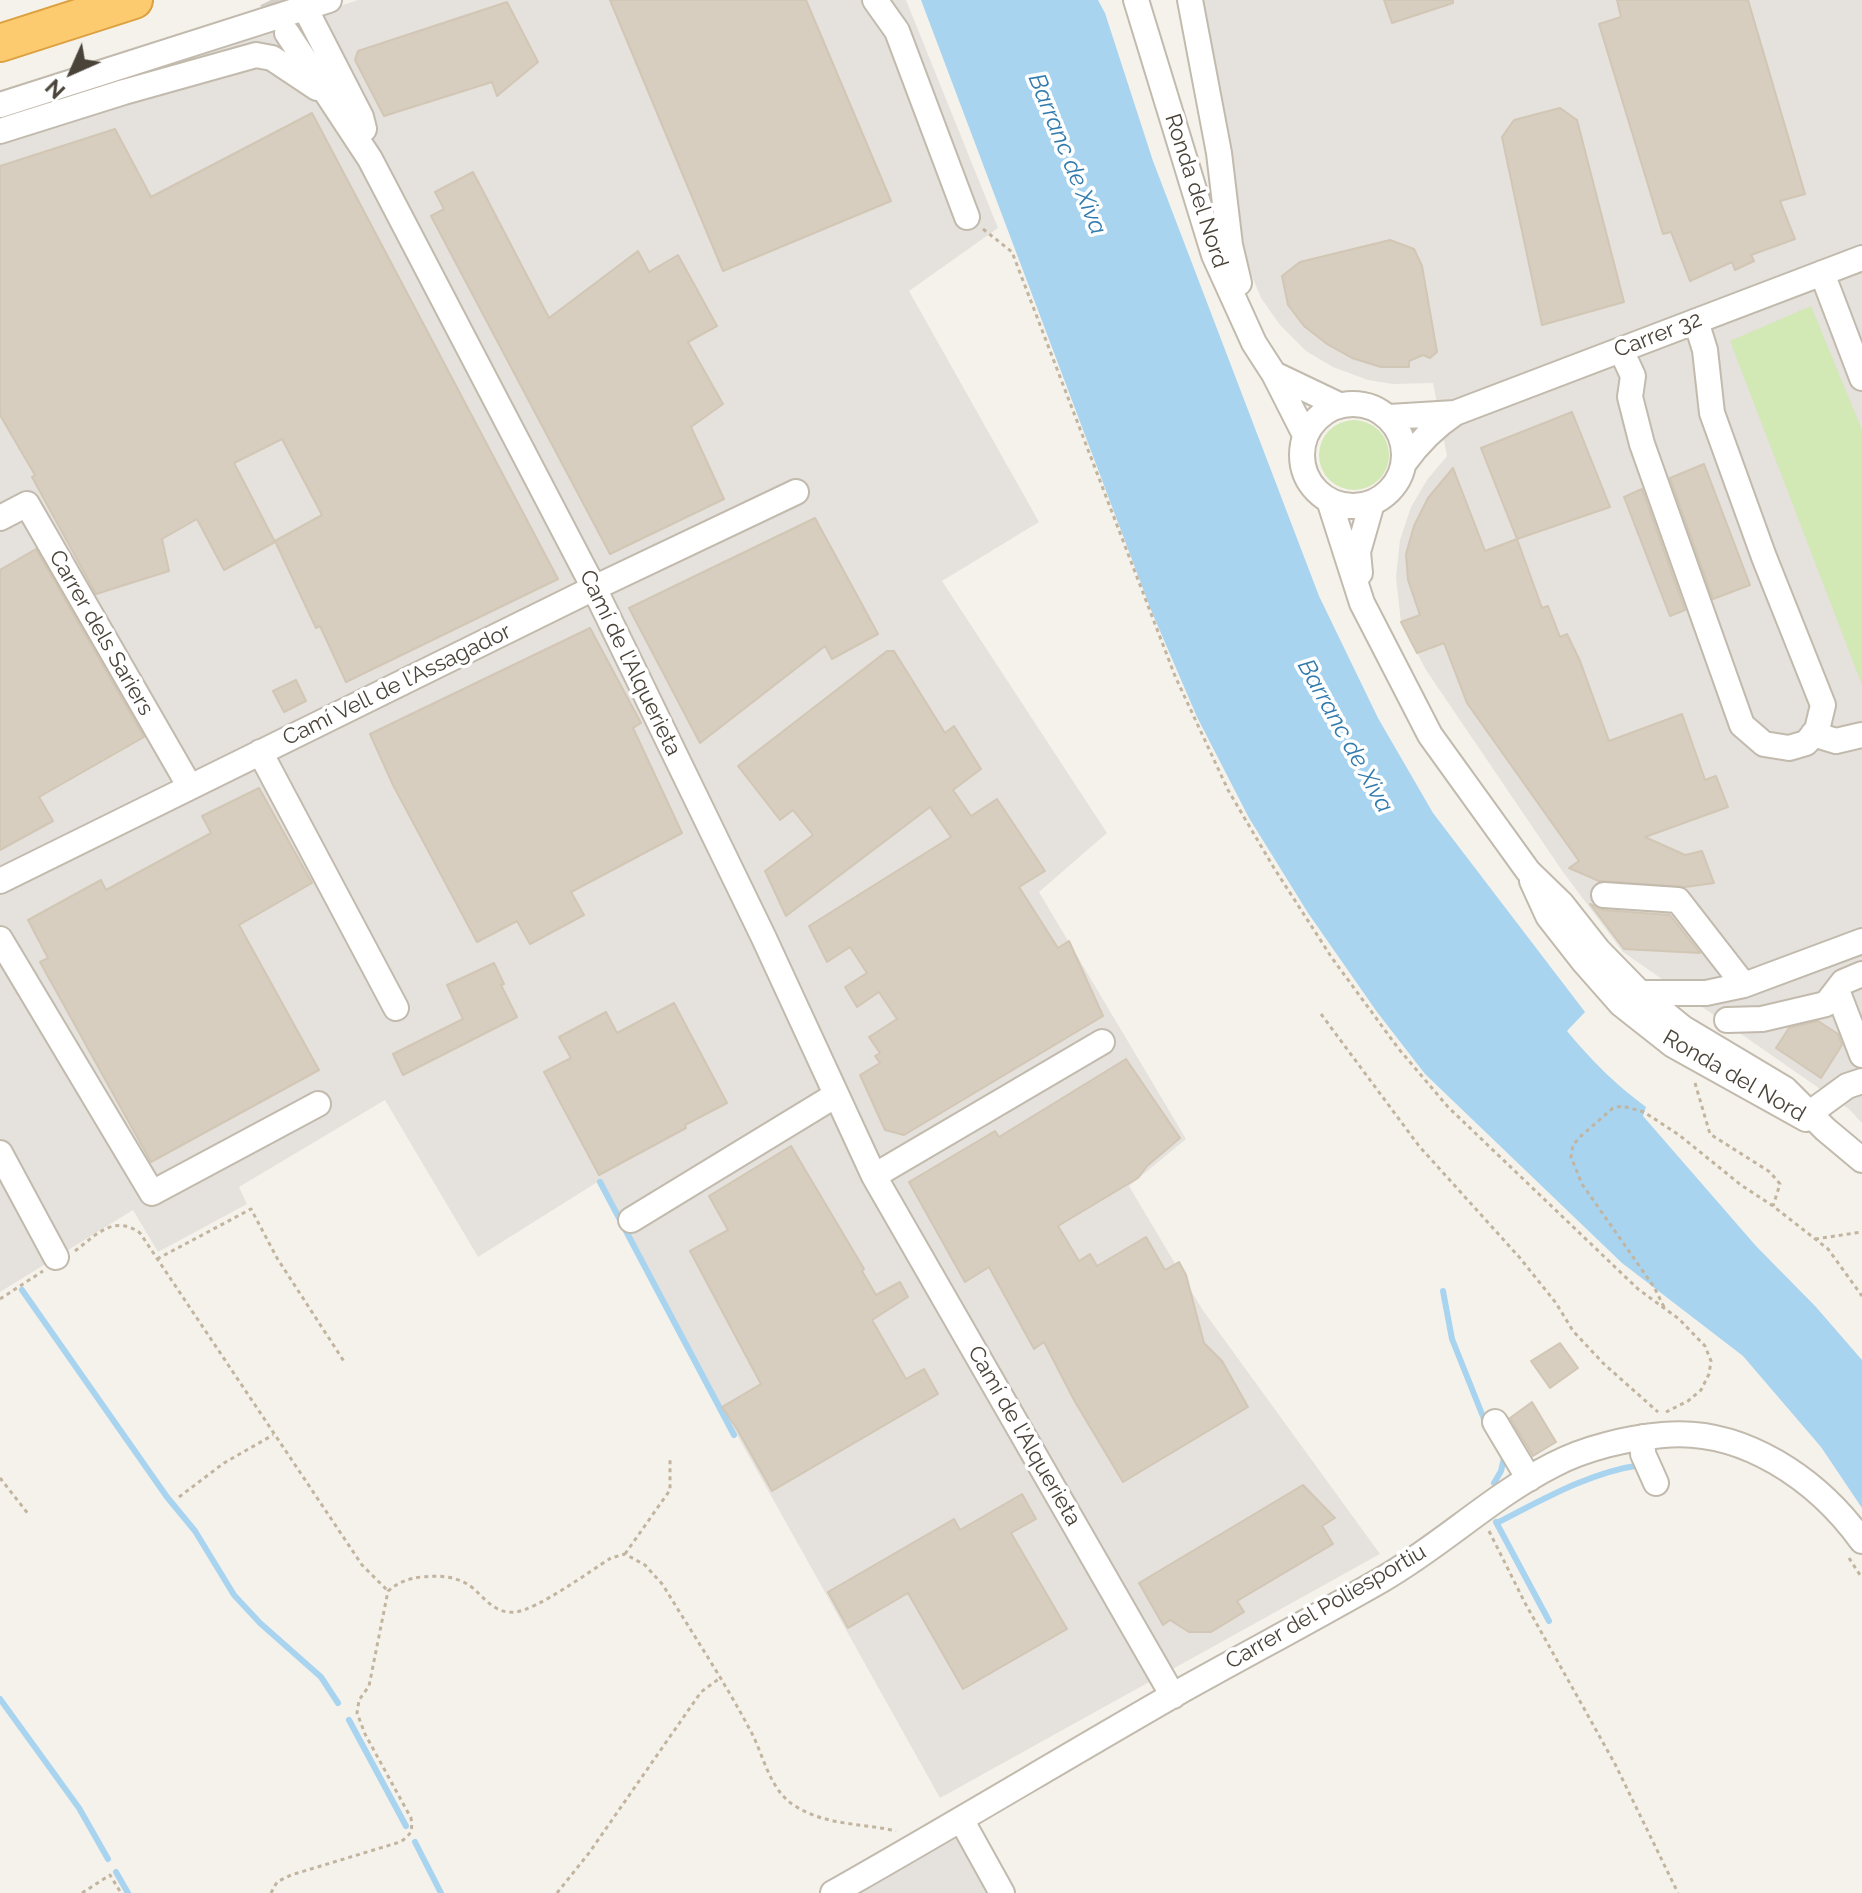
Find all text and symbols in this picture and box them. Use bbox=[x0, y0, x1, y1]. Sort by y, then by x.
north arrow bbox=[32, 32, 112, 112]
water label: Barranc de Xiva bbox=[1022, 69, 1112, 239]
text: N bbox=[40, 74, 70, 104]
street label: Ronda del Nord bbox=[1159, 111, 1233, 271]
street label: Carrer 32 bbox=[1610, 306, 1706, 364]
street label: Carrer dels Sariers bbox=[43, 546, 159, 720]
street label: Camí de l'Alquerieta bbox=[574, 566, 686, 760]
street label: Camí Vell de l'Assagador bbox=[279, 618, 515, 752]
water label: Barranc de Xiva bbox=[1291, 654, 1399, 818]
street label: Ronda del Nord bbox=[1658, 1024, 1810, 1128]
street label: Camí de l'Alquerieta bbox=[962, 1341, 1086, 1531]
street label: Carrer del Poliesportiu bbox=[1221, 1539, 1431, 1675]

